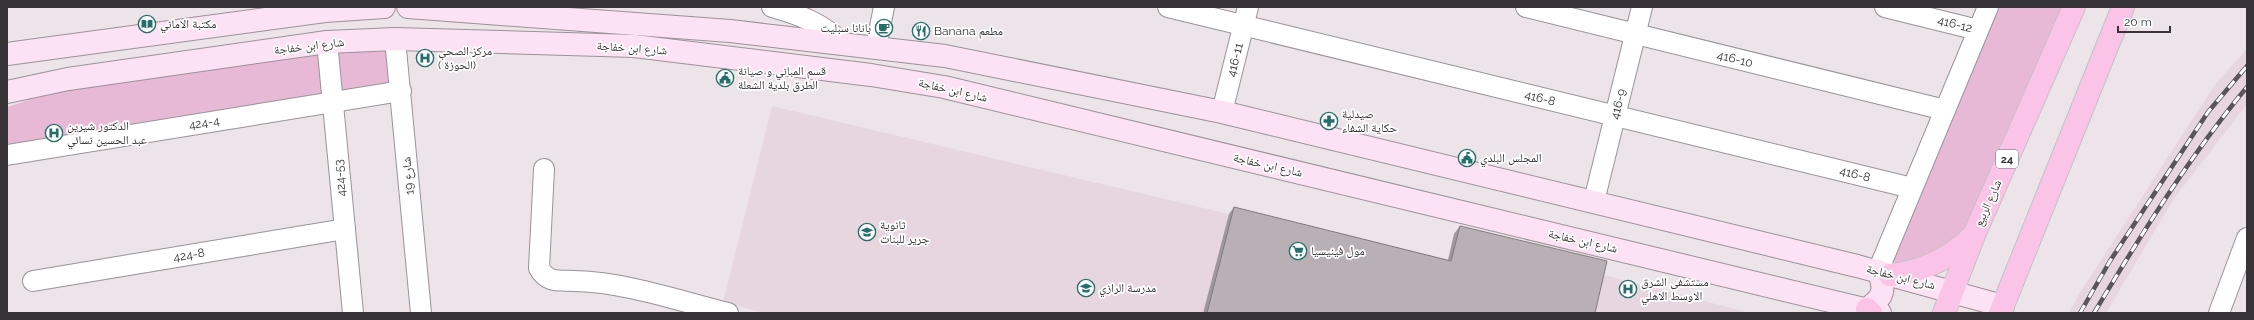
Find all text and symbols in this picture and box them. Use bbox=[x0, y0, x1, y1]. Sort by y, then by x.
scale bar bbox=[2118, 8, 2170, 34]
street label: 416-12 bbox=[1936, 13, 1974, 35]
library icon: مكتبة الاماني bbox=[137, 14, 157, 34]
text: 20 m bbox=[2124, 15, 2152, 29]
place label: مكتبة الاماني bbox=[160, 17, 216, 34]
cafe icon: بانانا سبليت bbox=[874, 18, 894, 38]
place label: بانانا سبليت bbox=[820, 21, 871, 35]
restaurant icon: Banana مطعم bbox=[911, 21, 931, 41]
place label: Banana مطعم bbox=[934, 24, 1003, 39]
street label: شارع ابن خفاجة bbox=[273, 35, 345, 58]
street label: شارع ابن خفاجة bbox=[596, 39, 668, 58]
street label: 416-11 bbox=[1224, 42, 1246, 78]
place label: مركز الصحي ( الحوزة) bbox=[438, 44, 492, 72]
hospital icon: مركز الصحي ( الحوزة) bbox=[415, 48, 435, 68]
street label: 416-10 bbox=[1716, 48, 1754, 70]
place label: قسم المباني و صيانة الطرق بلدية الشعلة bbox=[738, 64, 826, 92]
public building icon: قسم المباني و صيانة الطرق بلدية الشعلة bbox=[715, 68, 735, 88]
street label: شارع ابن خفاجة bbox=[917, 75, 989, 106]
street label: 416-8 bbox=[1523, 87, 1557, 109]
street label: 416-9 bbox=[1607, 87, 1629, 121]
place label: صيدلية حكاية الشفاء bbox=[1342, 107, 1397, 135]
pharmacy icon: صيدلية حكاية الشفاء bbox=[1319, 111, 1339, 131]
street label: 424-4 bbox=[188, 114, 221, 132]
place label: الدكتور شيرين عبد الحسين نسائي bbox=[67, 119, 147, 150]
hospital icon: الدكتور شيرين عبد الحسين نسائي bbox=[44, 123, 64, 143]
public building icon: المجلس البلدي bbox=[1457, 148, 1477, 168]
street label: شارع ابن خفاجة bbox=[1232, 150, 1304, 181]
road number: 24 bbox=[1996, 150, 2018, 168]
place label: المجلس البلدي bbox=[1480, 151, 1542, 168]
street label: شارع 19 bbox=[399, 156, 418, 196]
street label: 424-53 bbox=[331, 159, 349, 197]
street label: 416-8 bbox=[1838, 163, 1872, 185]
street label: شارع الربيع bbox=[1972, 177, 2005, 229]
place label: ثانوية جرير للبنات bbox=[880, 218, 930, 246]
school or university icon: ثانوية جرير للبنات bbox=[857, 222, 877, 242]
street label: شارع ابن خفاجة bbox=[1547, 226, 1619, 257]
supermarket icon: مول فينيسيا bbox=[1288, 241, 1308, 261]
place label: مول فينيسيا bbox=[1311, 244, 1365, 258]
street label: 424-8 bbox=[172, 246, 206, 264]
street label: شارع ابن خفاجة bbox=[1865, 262, 1937, 293]
place label: مستشفى الشرق الاوسط الاهلي bbox=[1641, 275, 1709, 306]
school or university icon: مدرسة الرازي bbox=[1076, 278, 1096, 298]
hospital icon: مستشفى الشرق الاوسط الاهلي bbox=[1618, 279, 1638, 299]
place label: مدرسة الرازي bbox=[1099, 281, 1156, 298]

